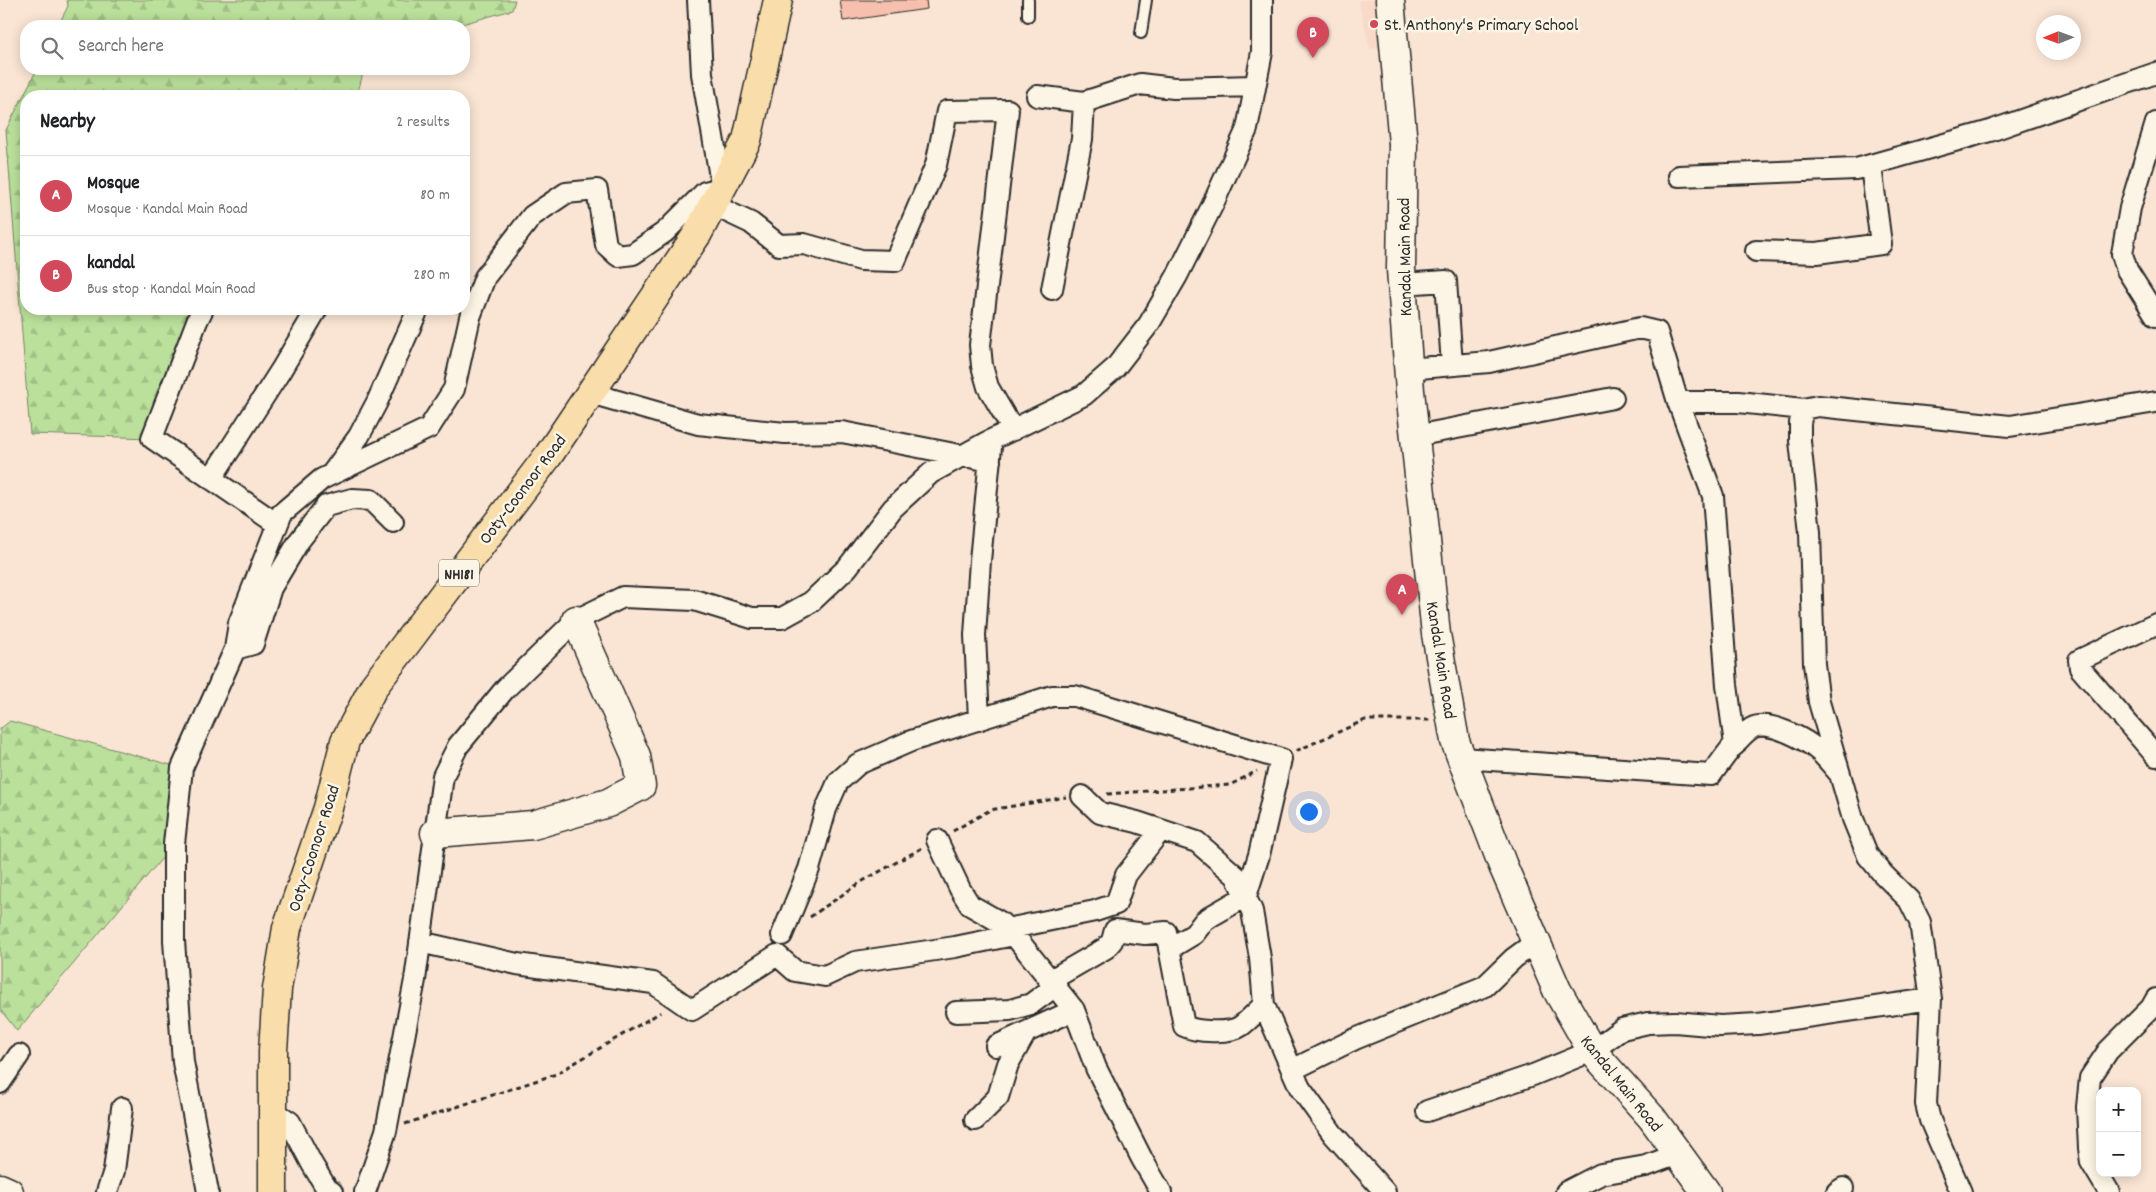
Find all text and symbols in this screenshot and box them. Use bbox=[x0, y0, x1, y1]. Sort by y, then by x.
place label: St. Anthony's Primary School bbox=[1384, 14, 1579, 39]
north arrow bbox=[2036, 15, 2081, 60]
pin: B bbox=[1297, 17, 1329, 58]
marker: St. Anthony's Primary School bbox=[1368, 18, 1380, 30]
search box bbox=[20, 20, 470, 75]
icon: search bbox=[38, 34, 66, 62]
text: Search here bbox=[78, 34, 164, 61]
text: Nearby bbox=[40, 108, 95, 138]
text: 2 results bbox=[396, 111, 450, 134]
text: Mosque bbox=[87, 171, 140, 198]
text: A bbox=[52, 184, 60, 207]
text: 80 m bbox=[420, 184, 450, 207]
street label: Kandal Main Road bbox=[1393, 197, 1420, 317]
text: Mosque · Kandal Main Road bbox=[87, 198, 248, 221]
text: kandal bbox=[87, 251, 135, 278]
text: B bbox=[52, 264, 60, 287]
text: 280 m bbox=[413, 264, 450, 287]
text: Bus stop · Kandal Main Road bbox=[87, 278, 256, 301]
street label: Ooty-Coonoor Road bbox=[474, 430, 574, 551]
road number: NH181 bbox=[439, 560, 479, 586]
pin: A bbox=[1386, 574, 1418, 615]
street label: Kandal Main Road bbox=[1418, 600, 1461, 721]
street label: Ooty-Coonoor Road bbox=[283, 782, 348, 915]
your location bbox=[1296, 799, 1322, 825]
street label: Kandal Main Road bbox=[1573, 1031, 1667, 1139]
map controls bbox=[2096, 1087, 2141, 1177]
button: + bbox=[2096, 1087, 2141, 1132]
button: − bbox=[2096, 1132, 2141, 1177]

